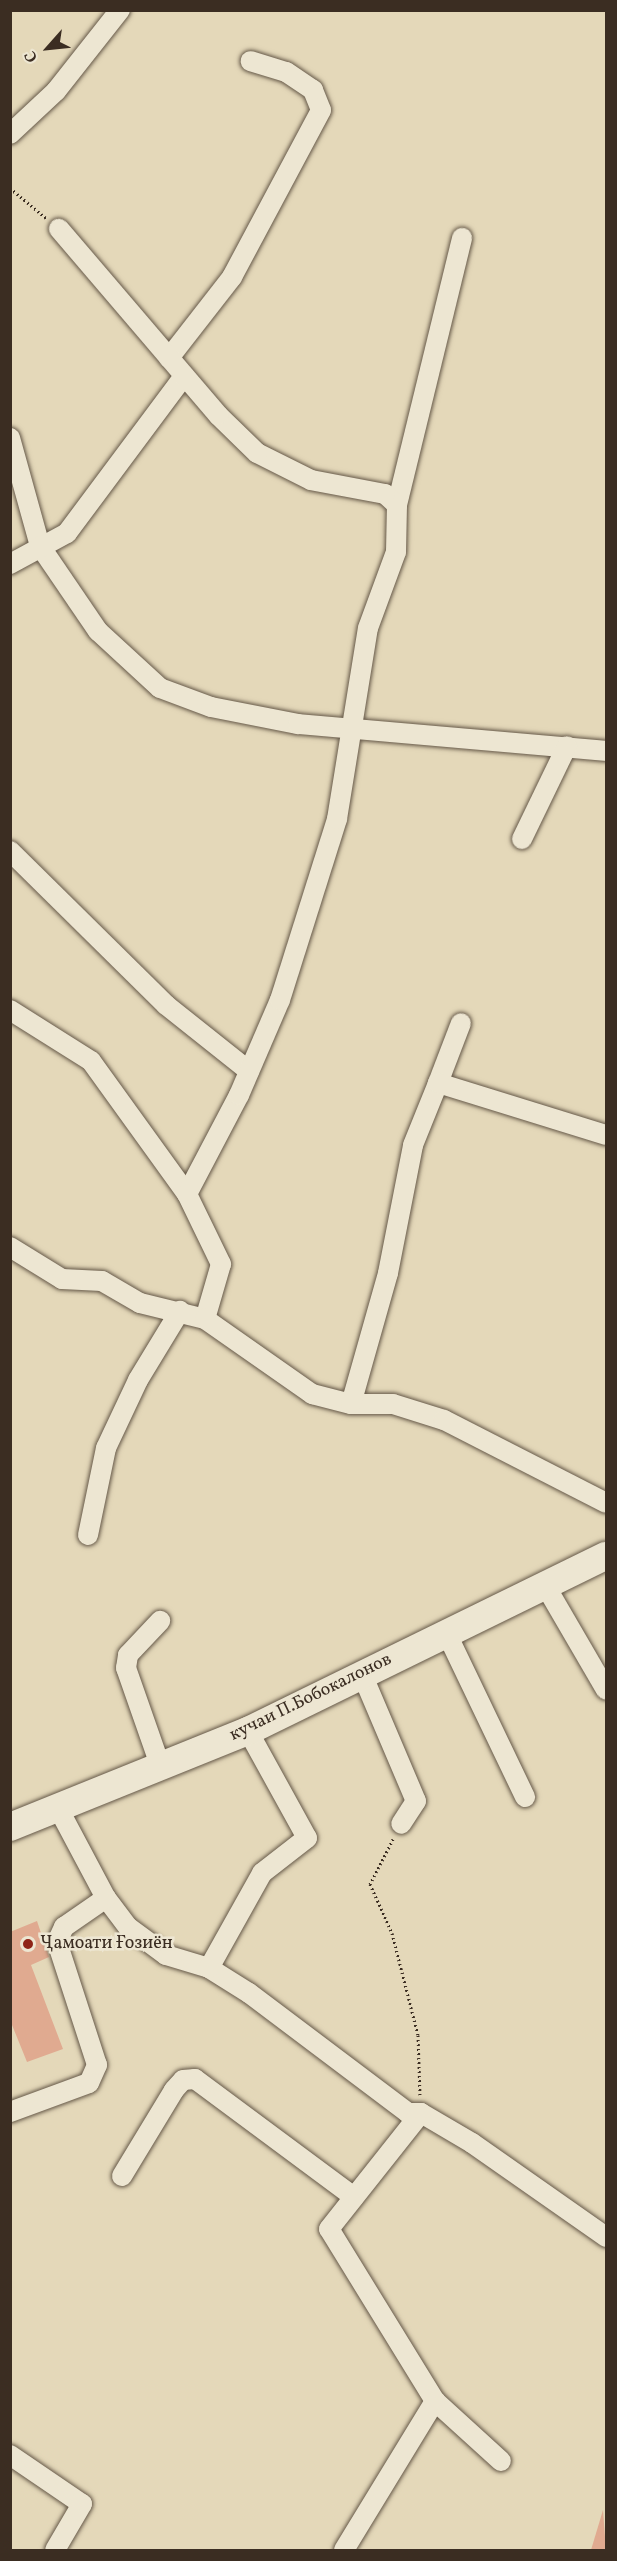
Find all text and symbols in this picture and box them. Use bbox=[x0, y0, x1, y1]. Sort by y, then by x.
north arrow bbox=[18, 18, 78, 78]
text: С bbox=[20, 47, 44, 66]
street label: кучаи П.Бобокалонов bbox=[226, 1649, 396, 1747]
place label: Ҷамоати Ғозиён bbox=[40, 1933, 173, 1955]
marker: Ҷамоати Ғозиён bbox=[21, 1937, 35, 1951]

